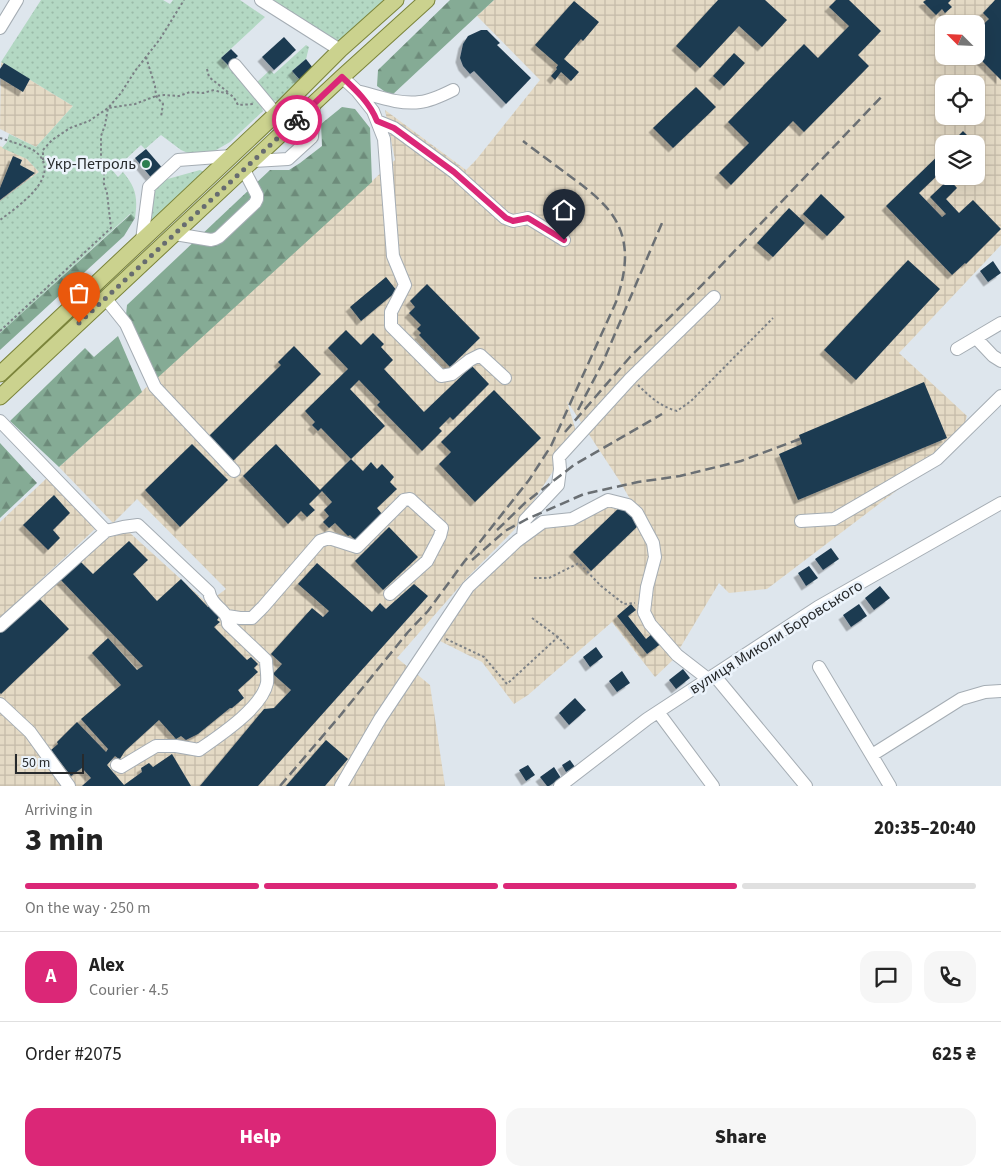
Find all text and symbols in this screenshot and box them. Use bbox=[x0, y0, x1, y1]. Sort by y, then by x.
north arrow bbox=[935, 15, 985, 65]
map controls bbox=[935, 15, 985, 185]
button: locate bbox=[935, 75, 985, 125]
courier bbox=[272, 95, 322, 145]
icon: bike bbox=[283, 106, 311, 134]
button: layers bbox=[935, 135, 985, 185]
place label: Укр-Петроль bbox=[47, 153, 136, 175]
marker: Укр-Петроль bbox=[140, 158, 152, 170]
pin bbox=[543, 189, 585, 240]
icon: home bbox=[550, 196, 578, 224]
pin bbox=[58, 272, 100, 323]
icon: bag bbox=[65, 279, 93, 307]
street label: вулиця Миколи Боровського bbox=[685, 574, 867, 700]
scale bar bbox=[15, 751, 84, 774]
text: 50 m bbox=[22, 753, 50, 773]
text: Arriving in bbox=[25, 799, 93, 821]
text: 20:35–20:40 bbox=[874, 815, 976, 842]
text: 3 min bbox=[25, 817, 104, 863]
text: On the way · 250 m bbox=[25, 897, 150, 919]
button: chat bbox=[860, 951, 912, 1003]
button: phone bbox=[924, 951, 976, 1003]
text: Alex bbox=[89, 952, 125, 979]
text: A bbox=[46, 963, 56, 990]
text: Courier · 4.5 bbox=[89, 979, 169, 1001]
text: Order #2075 bbox=[25, 1041, 122, 1068]
text: 625 ₴ bbox=[932, 1041, 976, 1068]
button: Help bbox=[25, 1108, 496, 1166]
button: Share bbox=[506, 1108, 976, 1166]

